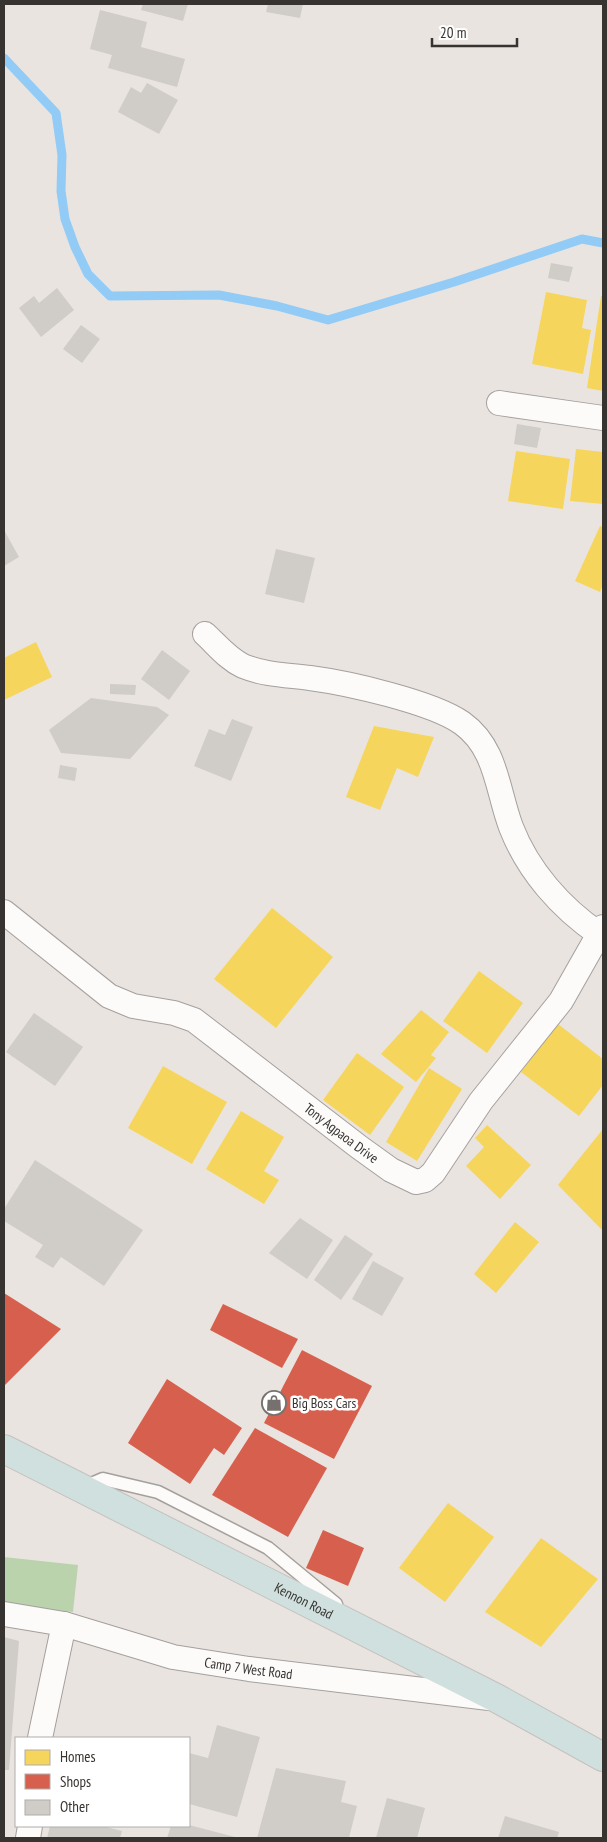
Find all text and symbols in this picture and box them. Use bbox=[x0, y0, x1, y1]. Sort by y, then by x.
scale bar bbox=[432, 15, 517, 47]
text: 20 m bbox=[440, 23, 466, 42]
street label: Tony Agpaoa Drive bbox=[301, 1099, 382, 1167]
shop icon: Big Boss Cars bbox=[261, 1390, 287, 1416]
place label: Big Boss Cars bbox=[292, 1394, 356, 1412]
street label: Kennon Road bbox=[271, 1578, 336, 1623]
street label: Camp 7 West Road bbox=[203, 1653, 293, 1683]
legend bbox=[15, 1737, 190, 1827]
text: Homes bbox=[60, 1747, 96, 1766]
text: Shops bbox=[60, 1772, 91, 1791]
text: Other bbox=[60, 1797, 90, 1816]

